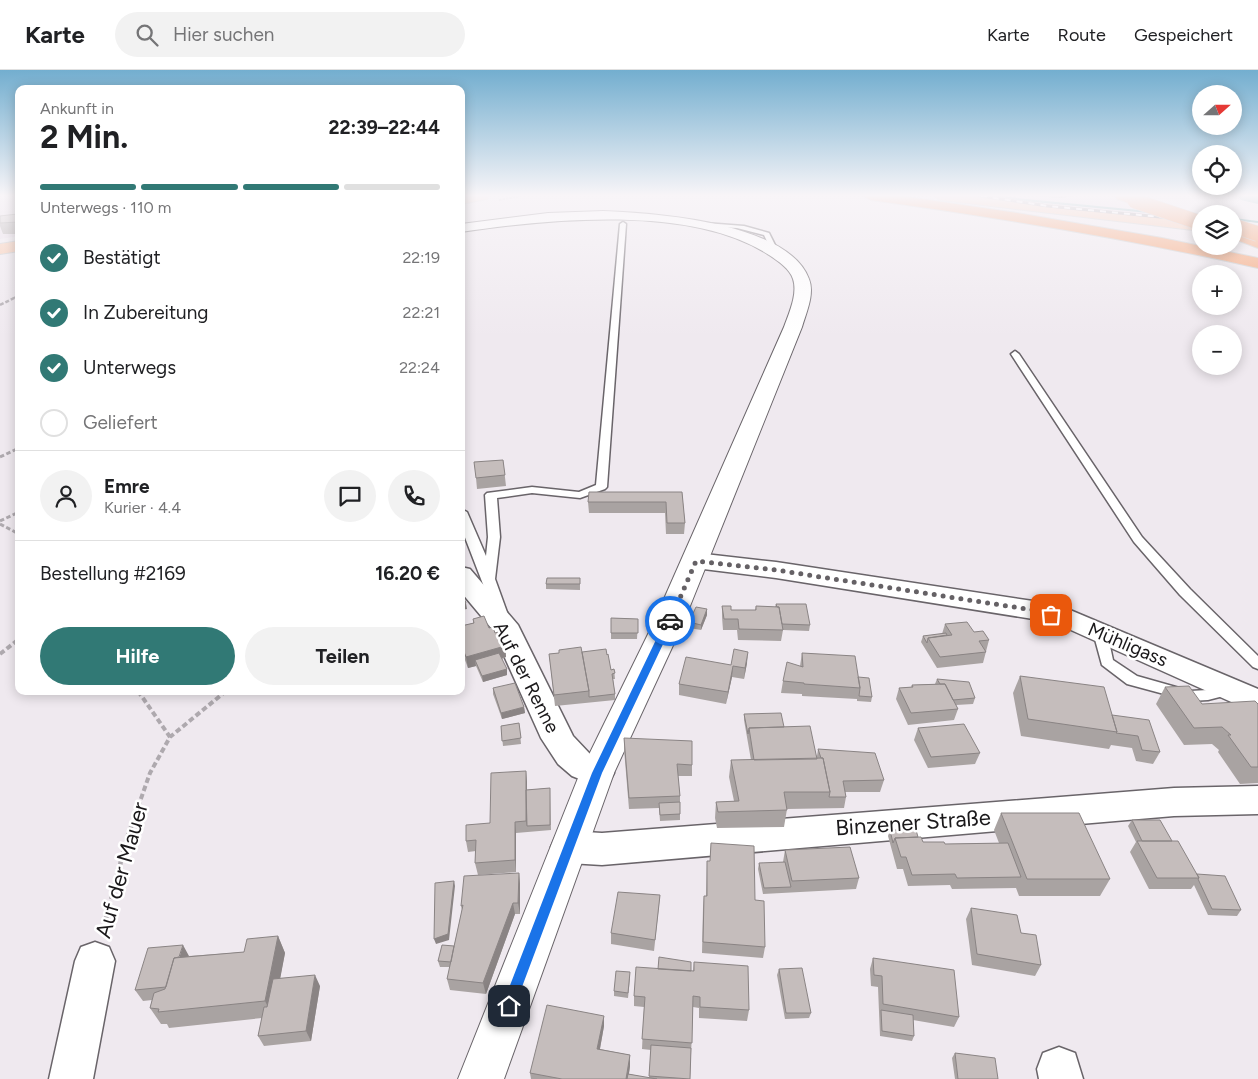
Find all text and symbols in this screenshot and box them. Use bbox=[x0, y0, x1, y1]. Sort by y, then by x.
search box bbox=[115, 12, 465, 57]
text: Karte bbox=[25, 20, 85, 49]
icon: search bbox=[133, 21, 161, 49]
text: Hier suchen bbox=[173, 23, 274, 46]
text: Karte bbox=[987, 24, 1030, 46]
text: Route bbox=[1058, 24, 1106, 46]
text: Gespeichert bbox=[1134, 24, 1233, 46]
north arrow bbox=[1192, 85, 1242, 135]
map controls bbox=[1192, 85, 1242, 375]
text: Ankunft in bbox=[40, 99, 114, 118]
text: 22:39–22:44 bbox=[328, 116, 440, 139]
text: 2 Min. bbox=[40, 118, 128, 156]
button: locate bbox=[1192, 145, 1242, 195]
text: Unterwegs · 110 m bbox=[40, 198, 171, 217]
button: layers bbox=[1192, 205, 1242, 255]
icon: check bbox=[40, 244, 68, 272]
text: Bestätigt bbox=[83, 246, 161, 269]
text: 22:19 bbox=[402, 248, 440, 267]
button: + bbox=[1192, 265, 1242, 315]
icon: check bbox=[40, 299, 68, 327]
text: In Zubereitung bbox=[83, 301, 208, 324]
text: 22:21 bbox=[403, 303, 440, 322]
button: − bbox=[1192, 325, 1242, 375]
icon: check bbox=[40, 354, 68, 382]
text: Unterwegs bbox=[83, 356, 176, 379]
text: 22:24 bbox=[399, 358, 440, 377]
text: Geliefert bbox=[83, 411, 158, 434]
button: person bbox=[40, 470, 92, 522]
button: chat bbox=[324, 470, 376, 522]
button: phone bbox=[388, 470, 440, 522]
text: Emre bbox=[104, 475, 150, 498]
text: Kurier · 4.4 bbox=[104, 498, 181, 517]
text: Bestellung #2169 bbox=[40, 562, 186, 585]
text: 16.20 € bbox=[375, 562, 440, 585]
pin bbox=[1030, 594, 1072, 636]
courier bbox=[645, 596, 695, 646]
icon: bag bbox=[1037, 601, 1065, 629]
icon: car bbox=[656, 607, 684, 635]
street label: Mühligass bbox=[1084, 617, 1171, 672]
street label: Auf der Renne bbox=[489, 618, 564, 737]
button: Hilfe bbox=[40, 627, 235, 685]
button: Teilen bbox=[245, 627, 440, 685]
street label: Auf der Mauer bbox=[89, 799, 154, 941]
street label: Binzener Straße bbox=[834, 804, 992, 841]
pin bbox=[488, 985, 530, 1027]
icon: home bbox=[495, 992, 523, 1020]

